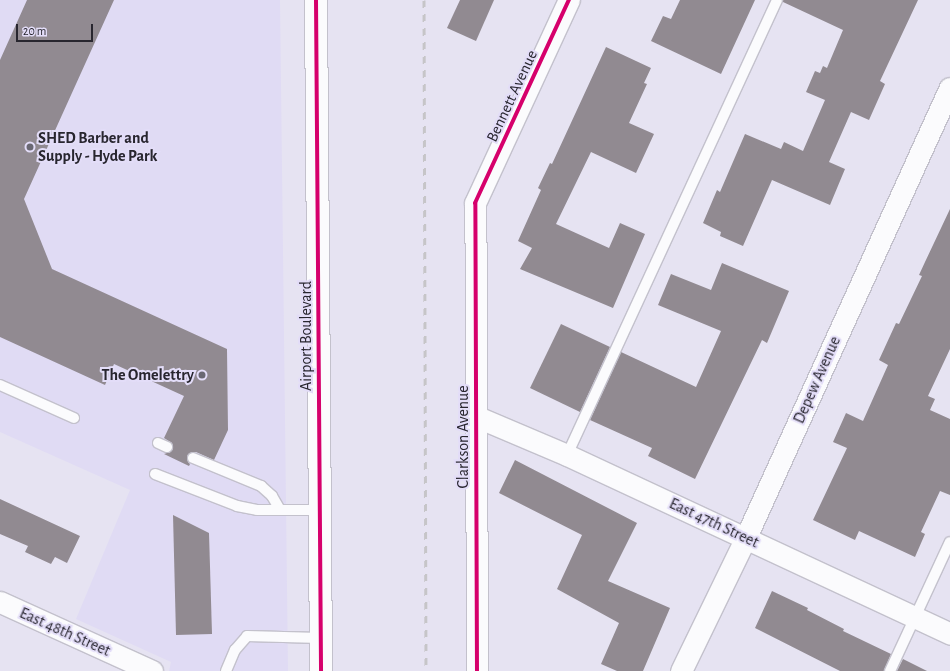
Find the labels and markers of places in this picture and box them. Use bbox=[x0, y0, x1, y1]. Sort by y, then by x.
place label: SHED Barber and Supply - Hyde Park bbox=[38, 128, 157, 166]
marker: SHED Barber and Supply - Hyde Park bbox=[25, 142, 35, 152]
place label: The Omelettry bbox=[101, 365, 194, 385]
marker: The Omelettry bbox=[197, 370, 207, 380]

